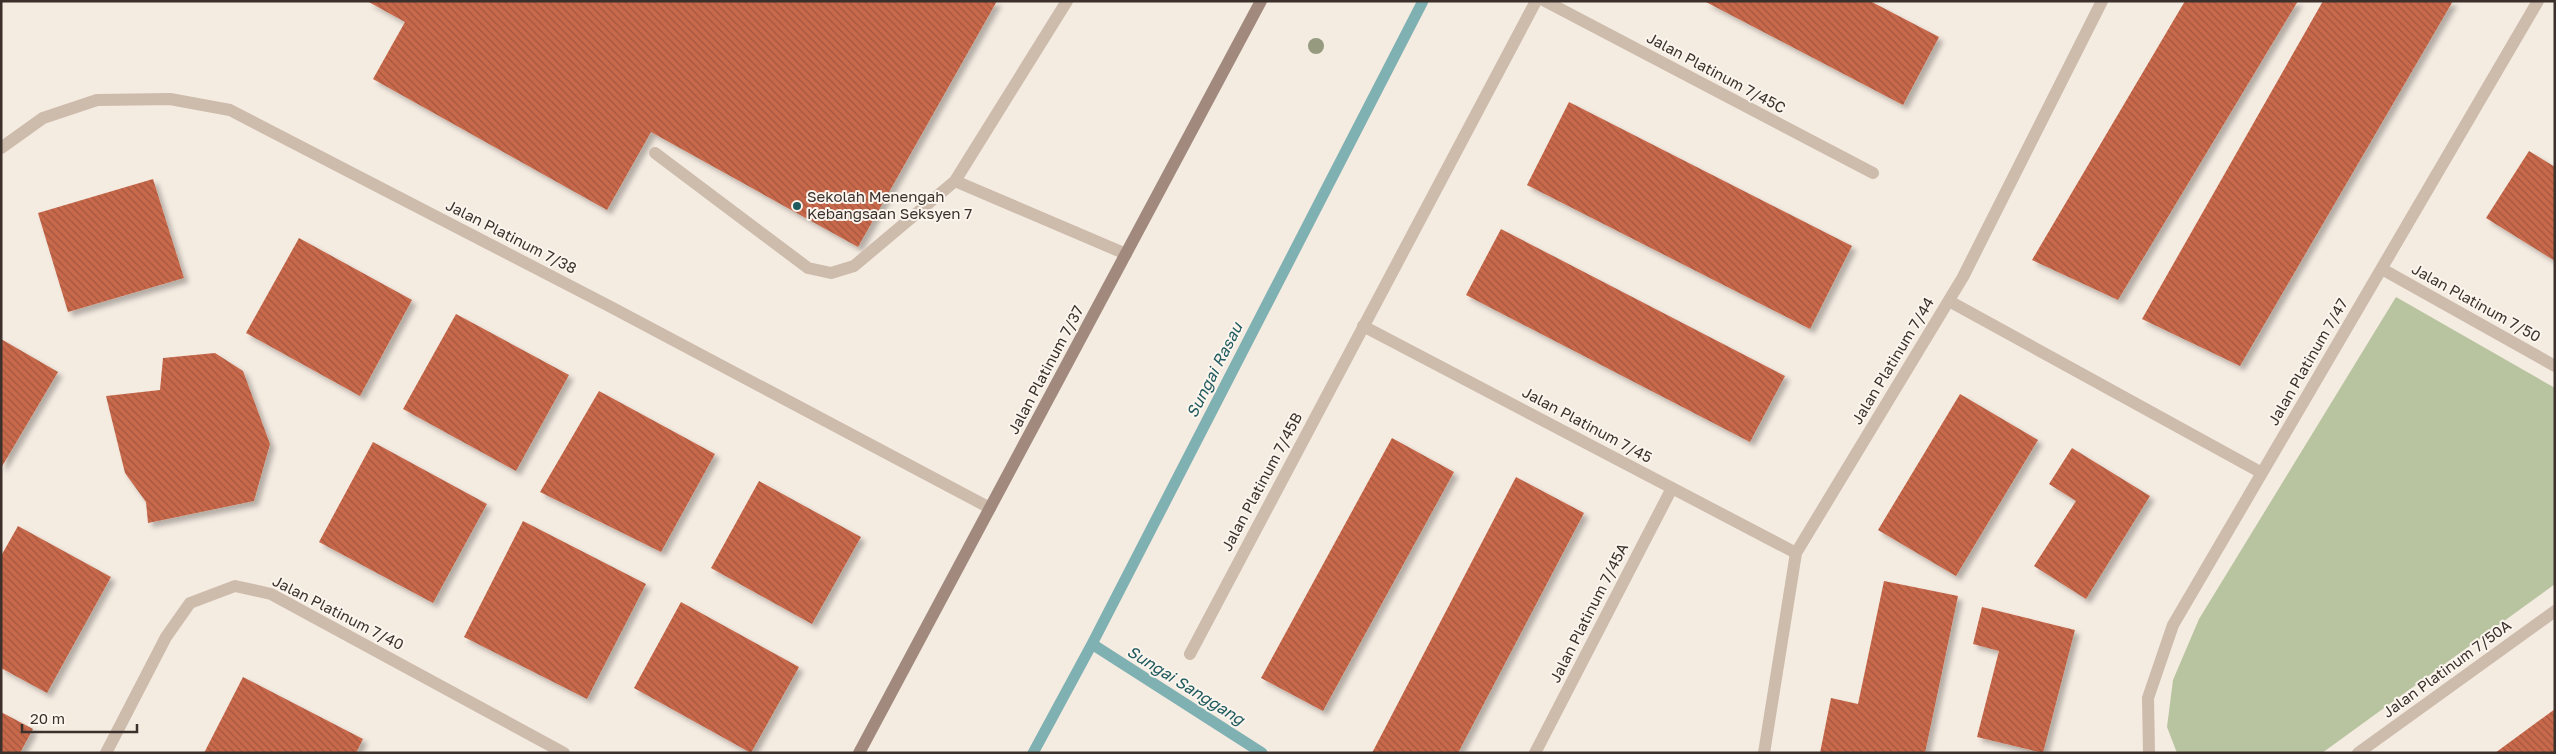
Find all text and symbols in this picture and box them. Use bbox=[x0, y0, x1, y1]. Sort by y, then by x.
street label: Jalan Platinum 7/45C bbox=[1644, 28, 1789, 116]
place label: Sekolah Menengah Kebangsaan Seksyen 7 bbox=[807, 187, 972, 222]
street label: Jalan Platinum 7/38 bbox=[443, 195, 580, 277]
marker: Sekolah Menengah Kebangsaan Seksyen 7 bbox=[791, 200, 803, 212]
street label: Jalan Platinum 7/50 bbox=[2409, 259, 2544, 345]
street label: Jalan Platinum 7/44 bbox=[1847, 294, 1937, 427]
street label: Jalan Platinum 7/47 bbox=[2263, 295, 2351, 428]
street label: Jalan Platinum 7/37 bbox=[1004, 302, 1087, 437]
water label: Sungai Rasau bbox=[1182, 318, 1247, 421]
street label: Jalan Platinum 7/45 bbox=[1520, 382, 1655, 466]
street label: Jalan Platinum 7/45B bbox=[1217, 409, 1305, 554]
street label: Jalan Platinum 7/45A bbox=[1545, 540, 1631, 685]
street label: Jalan Platinum 7/40 bbox=[270, 571, 407, 653]
street label: Jalan Platinum 7/50A bbox=[2379, 615, 2514, 721]
water label: Sungai Sanggang bbox=[1124, 641, 1249, 730]
scale bar bbox=[22, 702, 138, 734]
text: 20 m bbox=[30, 709, 65, 727]

